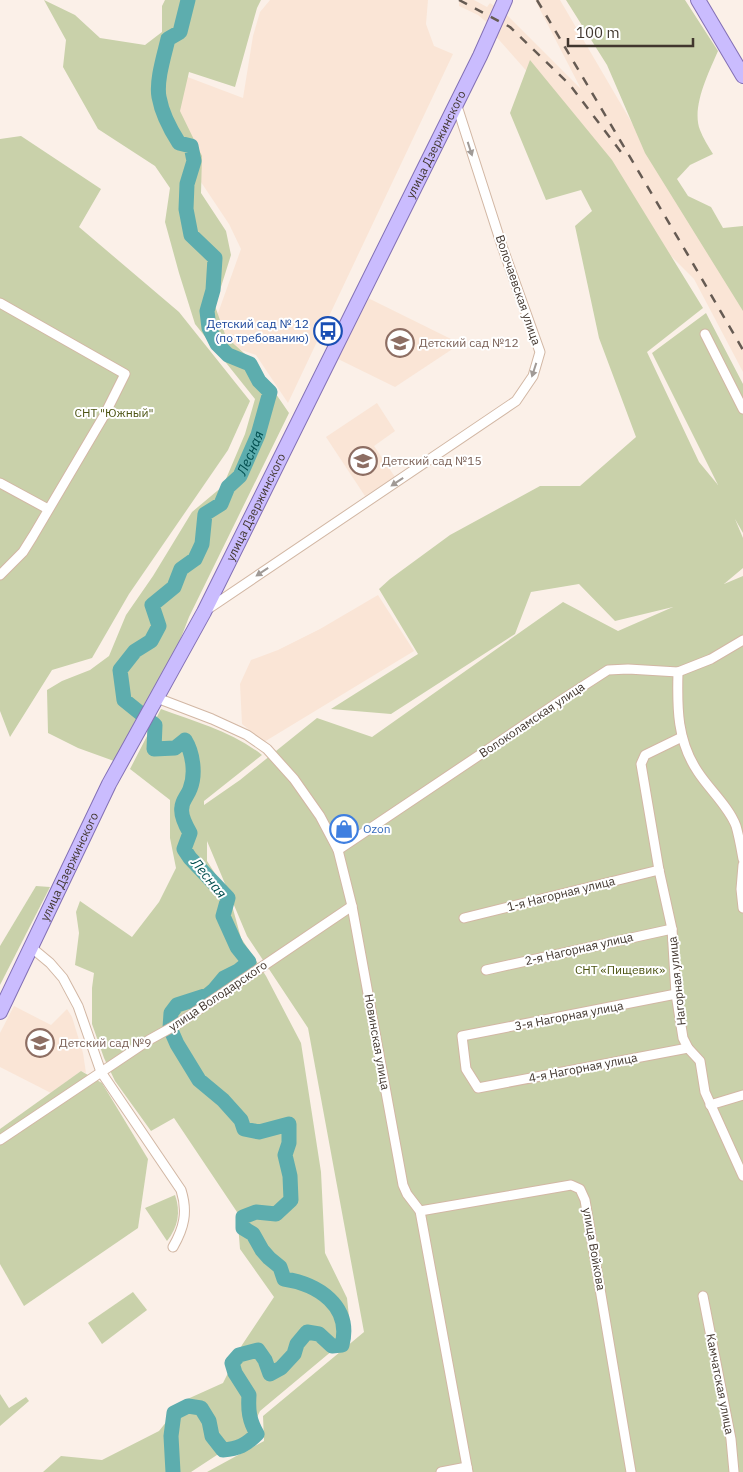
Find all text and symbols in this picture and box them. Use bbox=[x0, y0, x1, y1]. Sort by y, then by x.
scale bar bbox=[568, 15, 693, 47]
text: 100 m bbox=[576, 23, 620, 42]
street label: улица Дзержинского bbox=[402, 88, 469, 201]
one-way arrow bbox=[467, 142, 475, 157]
street label: Волочаевская улица bbox=[493, 233, 545, 347]
place label: Детский сад № 12 (по требованию) bbox=[207, 316, 309, 345]
bus stop icon: Детский сад № 12 (по требованию) bbox=[313, 316, 343, 346]
school or university icon: Детский сад №12 bbox=[385, 328, 415, 358]
place label: Детский сад №12 bbox=[419, 335, 519, 350]
one-way arrow bbox=[530, 362, 537, 377]
park label: СНТ "Южный" bbox=[74, 405, 154, 420]
water label: Лесная bbox=[232, 429, 268, 479]
school or university icon: Детский сад №15 bbox=[348, 446, 378, 476]
street label: улица Дзержинского bbox=[222, 450, 289, 564]
place label: Детский сад №15 bbox=[382, 453, 482, 468]
one-way arrow bbox=[391, 477, 404, 486]
one-way arrow bbox=[256, 567, 269, 577]
street label: Волоколамская улица bbox=[476, 678, 588, 760]
street label: улица Дзержинского bbox=[37, 810, 101, 923]
shop icon: Ozon bbox=[329, 814, 359, 844]
place label: Ozon bbox=[363, 821, 390, 836]
water label: Лесная bbox=[187, 853, 231, 902]
street label: 1-я Нагорная улица bbox=[505, 873, 617, 914]
street label: 2-я Нагорная улица bbox=[523, 929, 635, 968]
street label: Нагорная улица bbox=[664, 935, 689, 1026]
street label: улица Володарского bbox=[166, 957, 270, 1034]
park label: СНТ «Пищевик» bbox=[575, 962, 665, 977]
street label: Новинская улица bbox=[362, 993, 393, 1092]
street label: 3-я Нагорная улица bbox=[513, 997, 625, 1033]
school or university icon: Детский сад №9 bbox=[25, 1028, 55, 1058]
place label: Детский сад №9 bbox=[59, 1035, 151, 1050]
street label: 4-я Нагорная улица bbox=[527, 1049, 639, 1085]
street label: улица Войкова bbox=[580, 1206, 609, 1292]
street label: Камчатская улица bbox=[703, 1332, 738, 1436]

